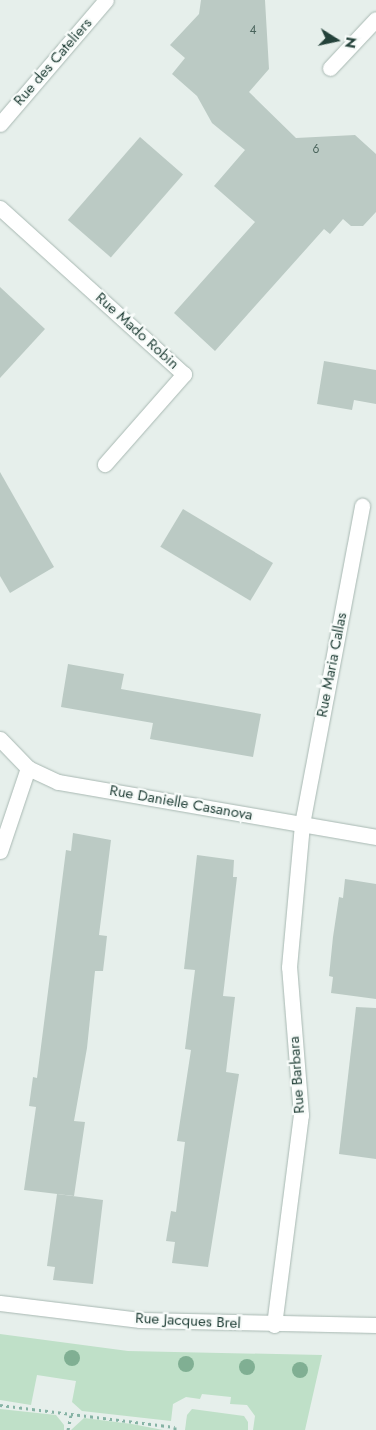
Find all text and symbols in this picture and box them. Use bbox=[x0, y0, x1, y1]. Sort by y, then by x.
street label: Rue des Cateliers bbox=[10, 14, 96, 110]
north arrow bbox=[311, 15, 361, 65]
house number: 4 bbox=[250, 24, 256, 38]
text: N bbox=[340, 35, 362, 50]
house number: 6 bbox=[313, 143, 319, 157]
street label: Rue Mado Robin bbox=[92, 289, 182, 373]
street label: Rue Maria Callas bbox=[313, 611, 351, 719]
street label: Rue Danielle Casanova bbox=[108, 782, 254, 824]
street label: Rue Barbara bbox=[285, 1036, 309, 1114]
street label: Rue Jacques Brel bbox=[135, 1309, 241, 1333]

